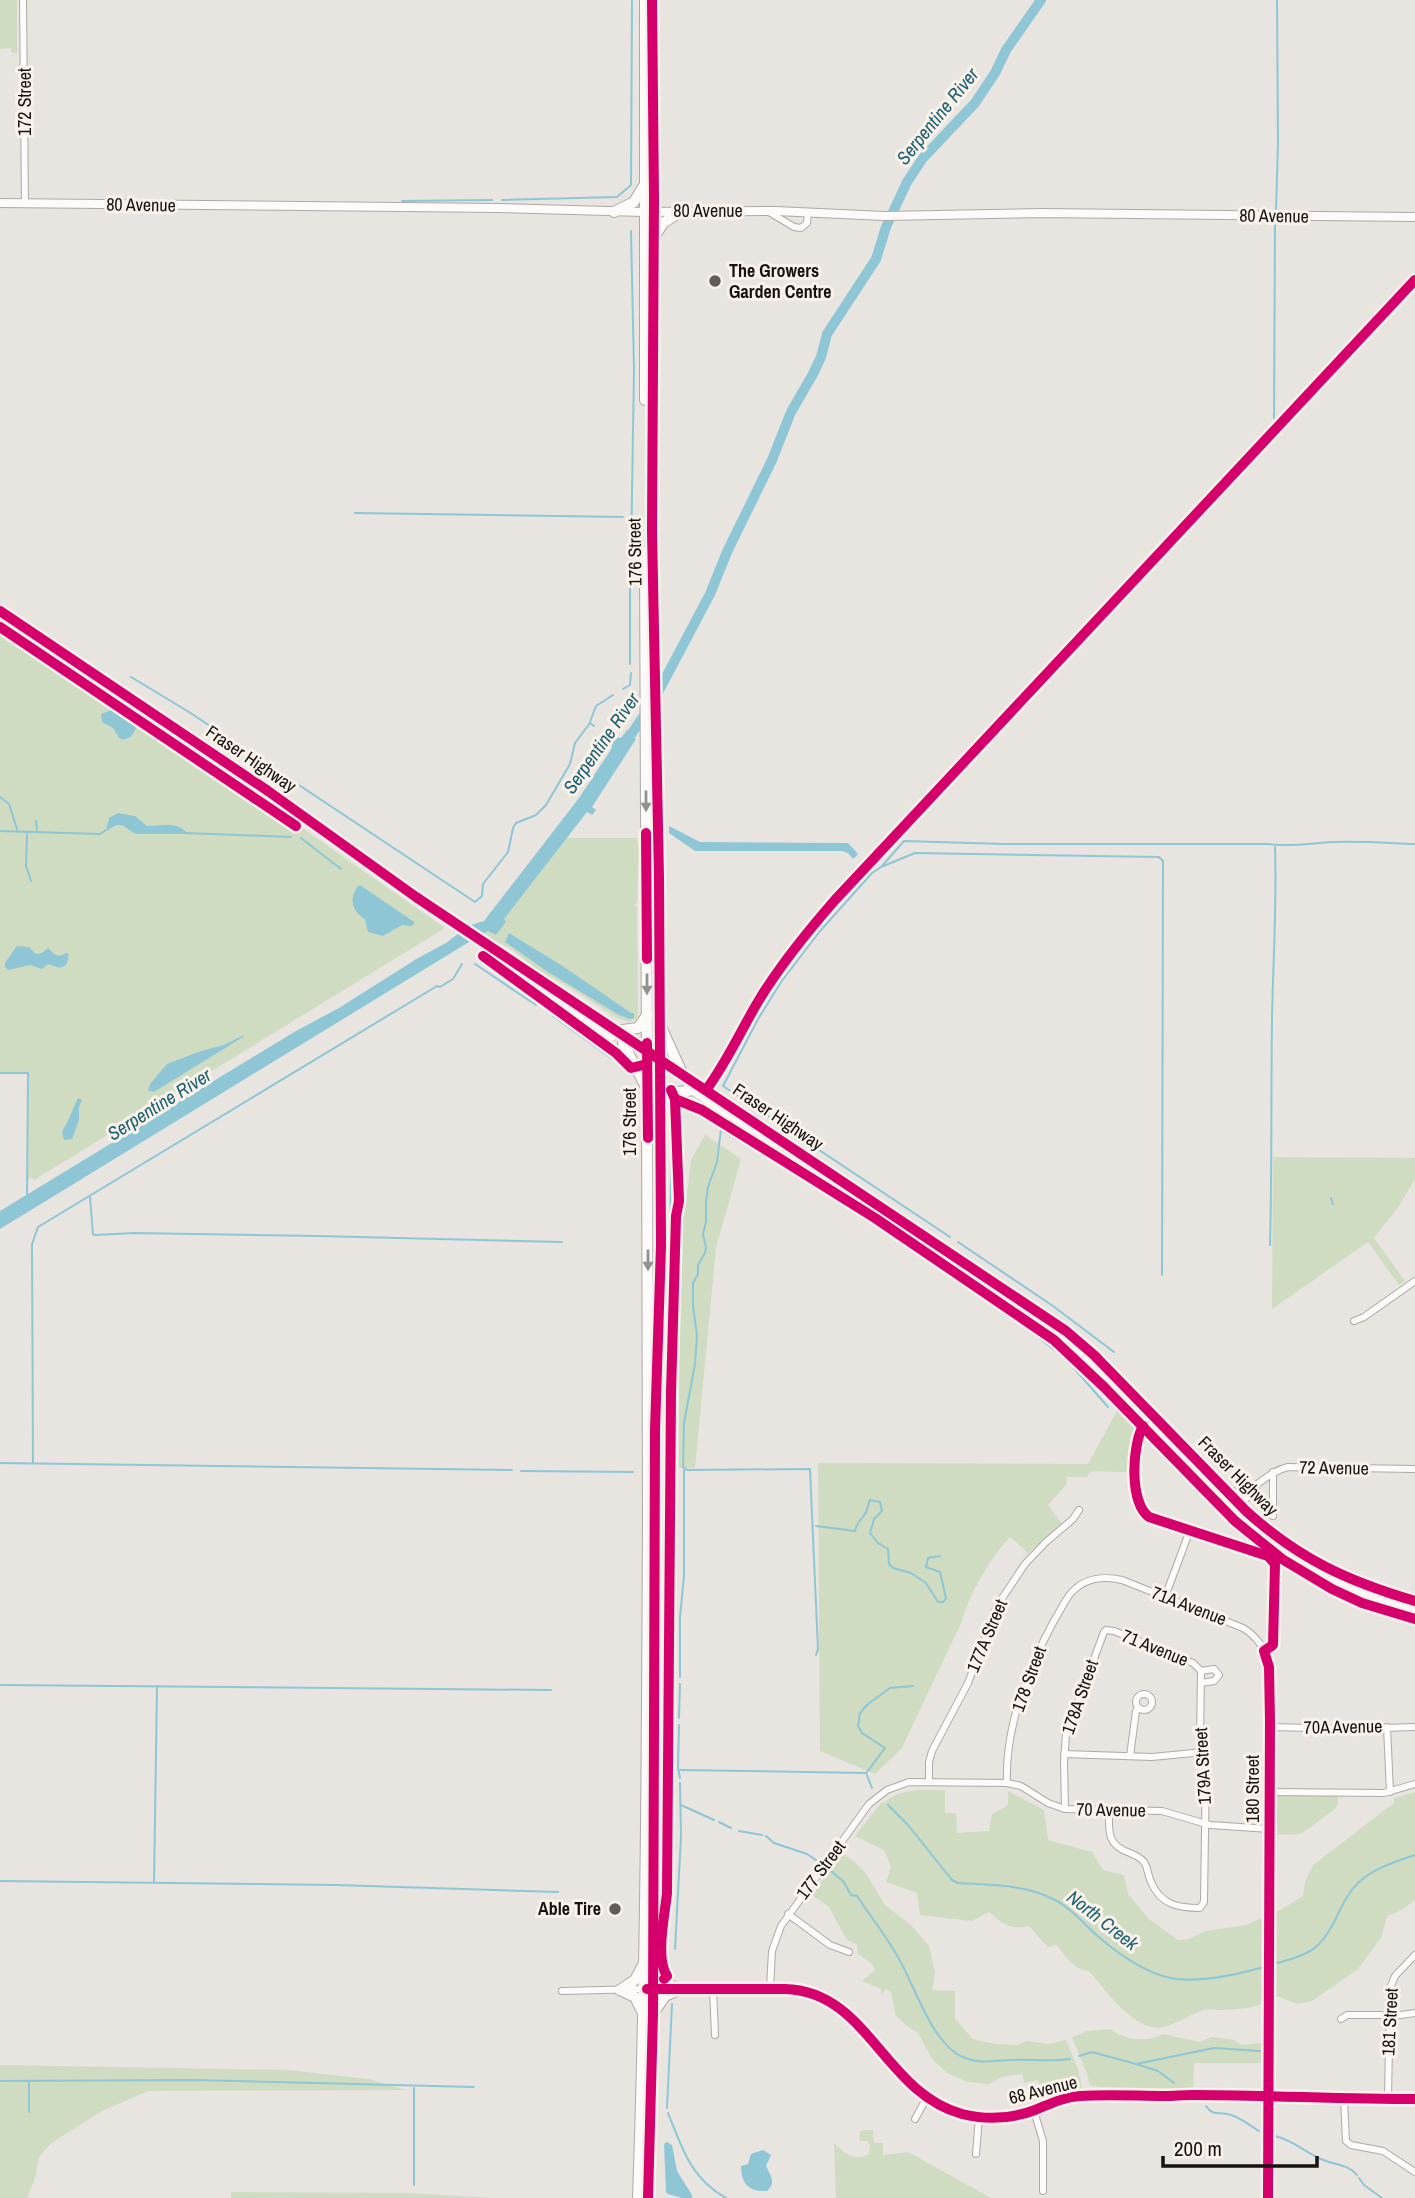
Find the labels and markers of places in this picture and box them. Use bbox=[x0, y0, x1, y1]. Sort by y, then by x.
place label: The Growers Garden Centre bbox=[729, 258, 832, 304]
marker: The Growers Garden Centre bbox=[707, 273, 723, 289]
place label: Able Tire bbox=[538, 1896, 601, 1921]
marker: Able Tire bbox=[607, 1901, 623, 1917]

